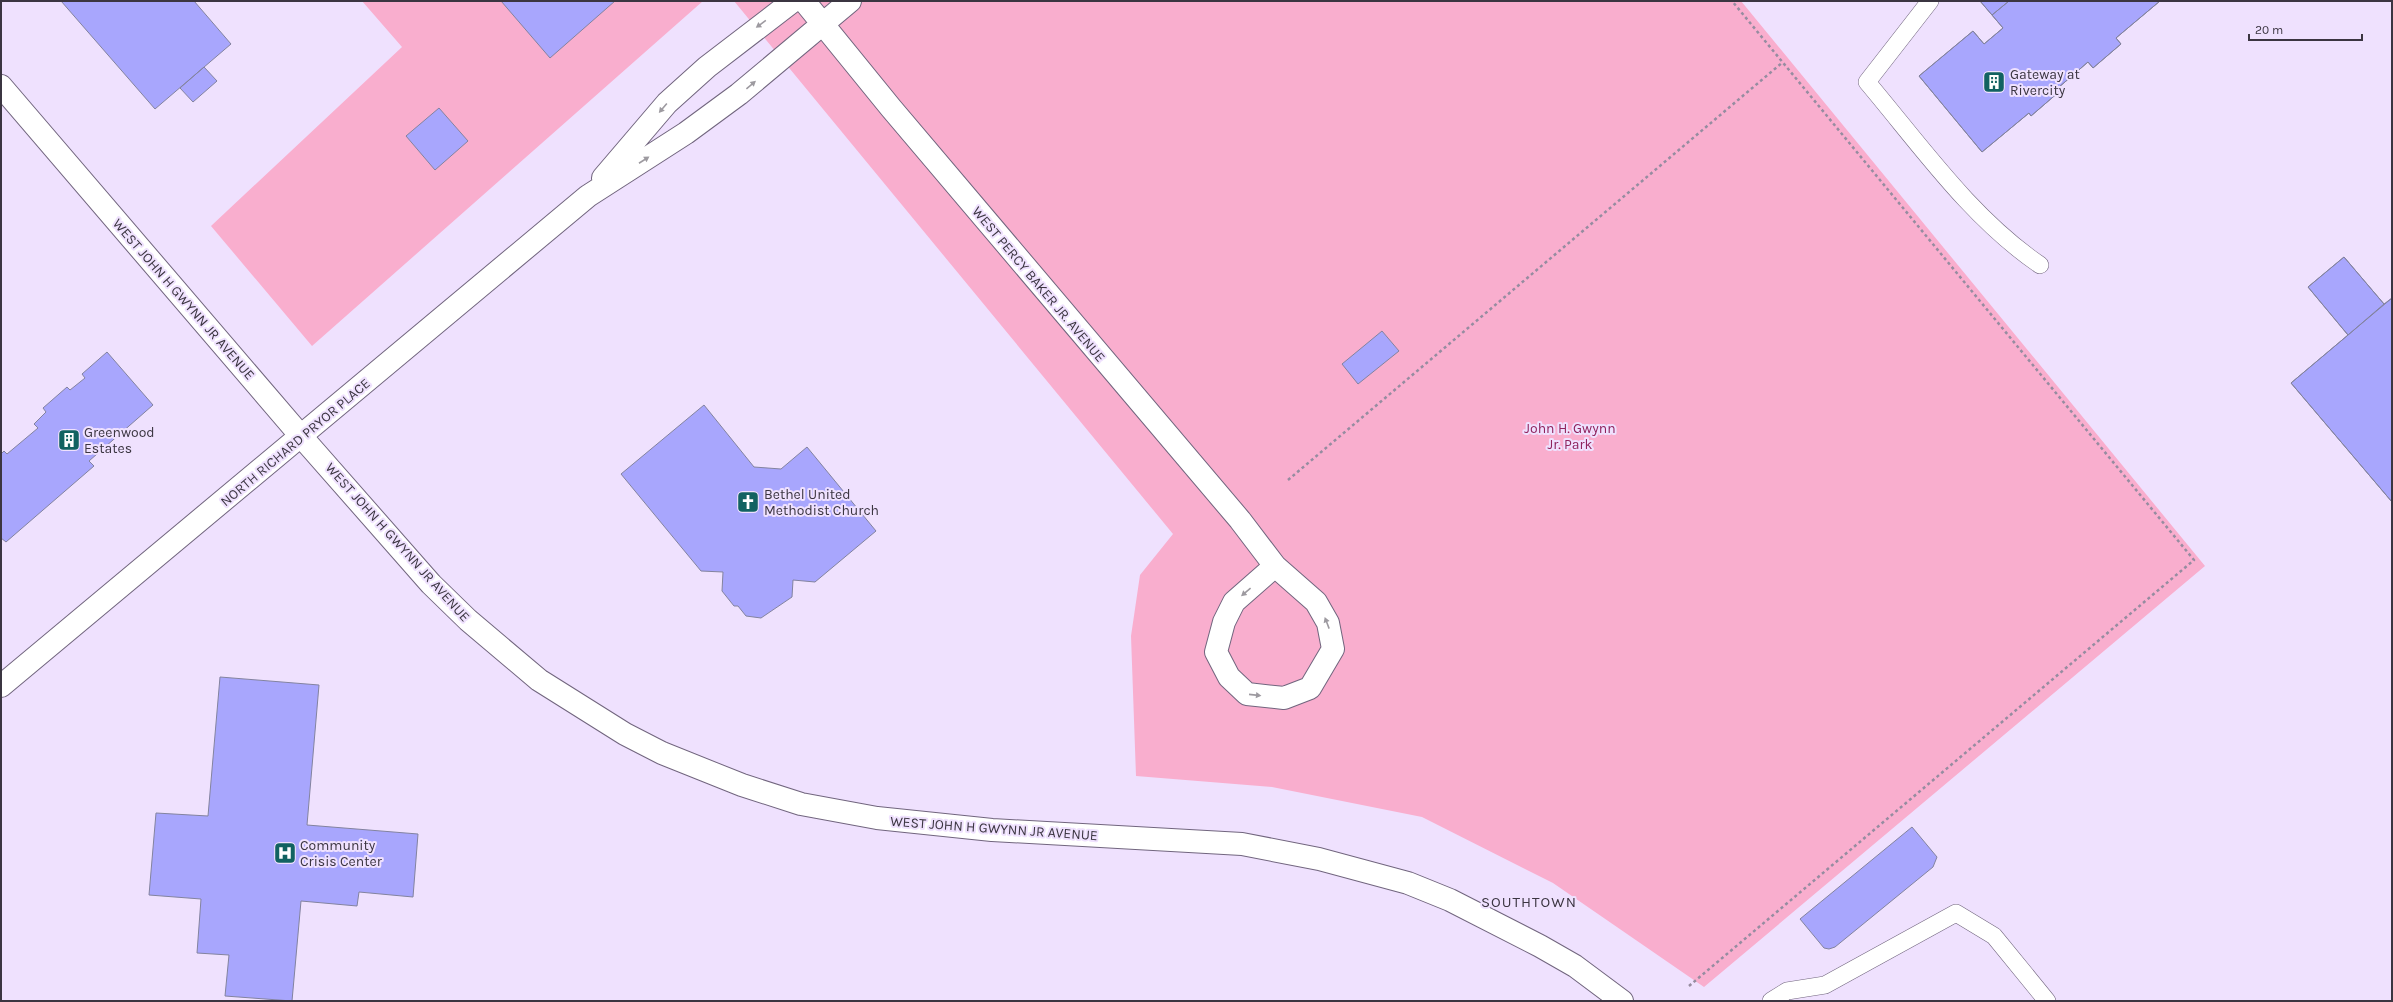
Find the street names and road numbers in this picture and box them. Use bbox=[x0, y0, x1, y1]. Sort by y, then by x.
street label: WEST PERCY BAKER JR. AVENUE bbox=[968, 203, 1109, 366]
street label: WEST JOHN H GWYNN JR AVENUE bbox=[109, 215, 258, 383]
street label: NORTH RICHARD PRYOR PLACE bbox=[217, 375, 374, 510]
street label: WEST JOHN H GWYNN JR AVENUE bbox=[322, 459, 474, 625]
street label: WEST JOHN H GWYNN JR AVENUE bbox=[890, 813, 1098, 844]

